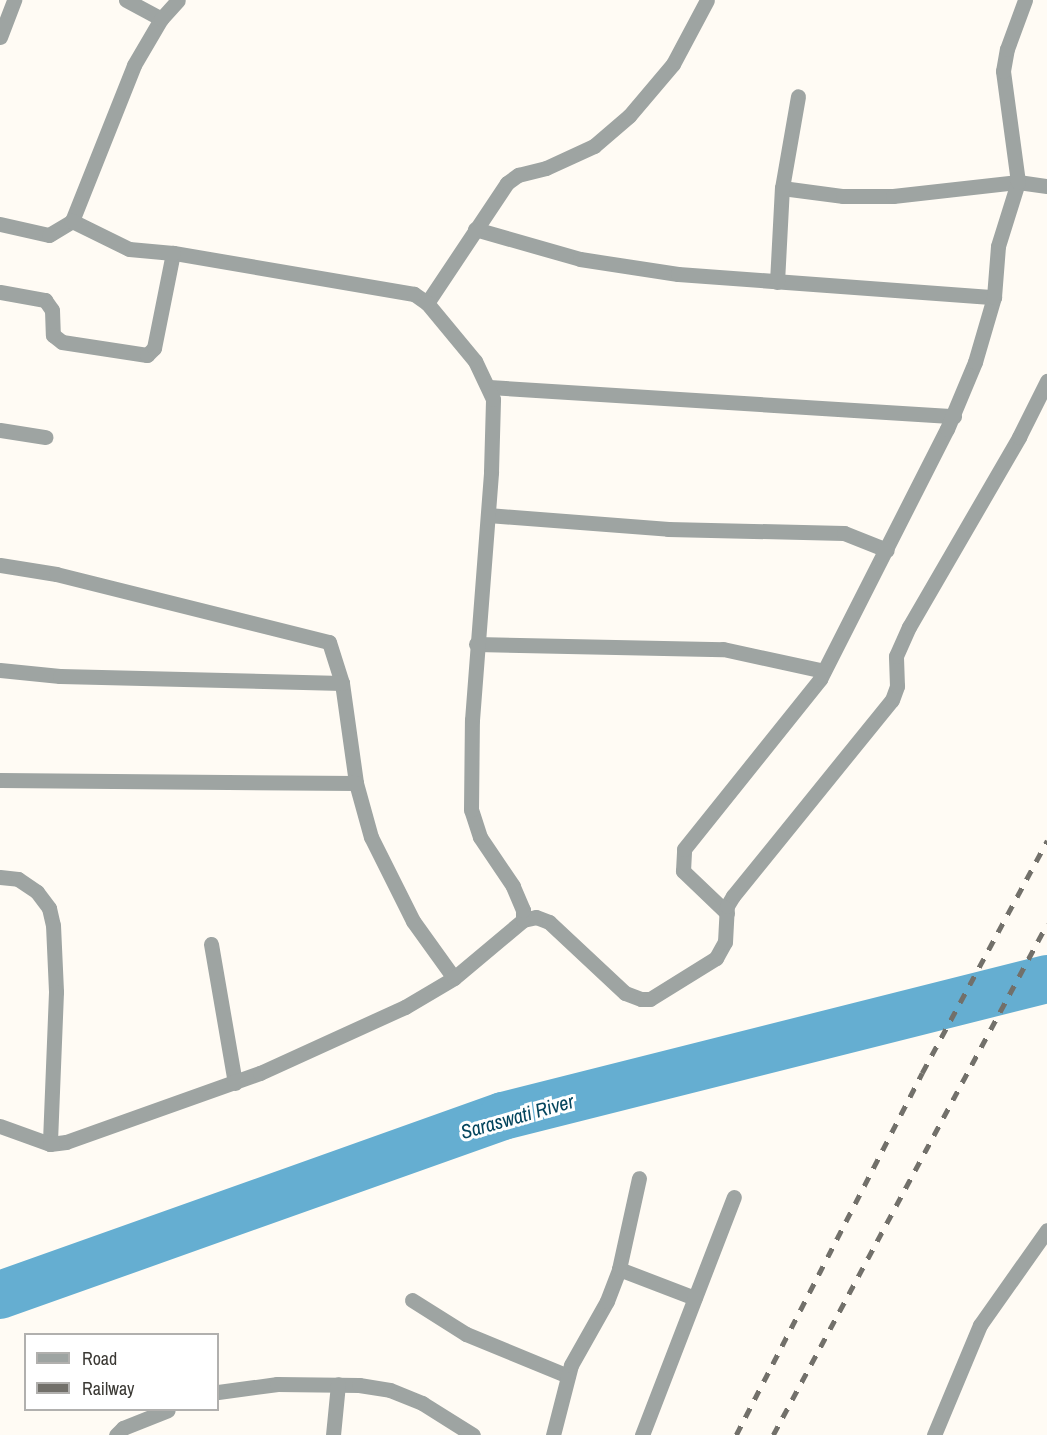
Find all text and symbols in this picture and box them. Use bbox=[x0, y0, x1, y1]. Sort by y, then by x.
water label: Saraswati River bbox=[458, 1088, 576, 1144]
legend bbox=[24, 1333, 219, 1411]
text: Road bbox=[82, 1346, 117, 1371]
text: Railway bbox=[82, 1376, 135, 1401]

